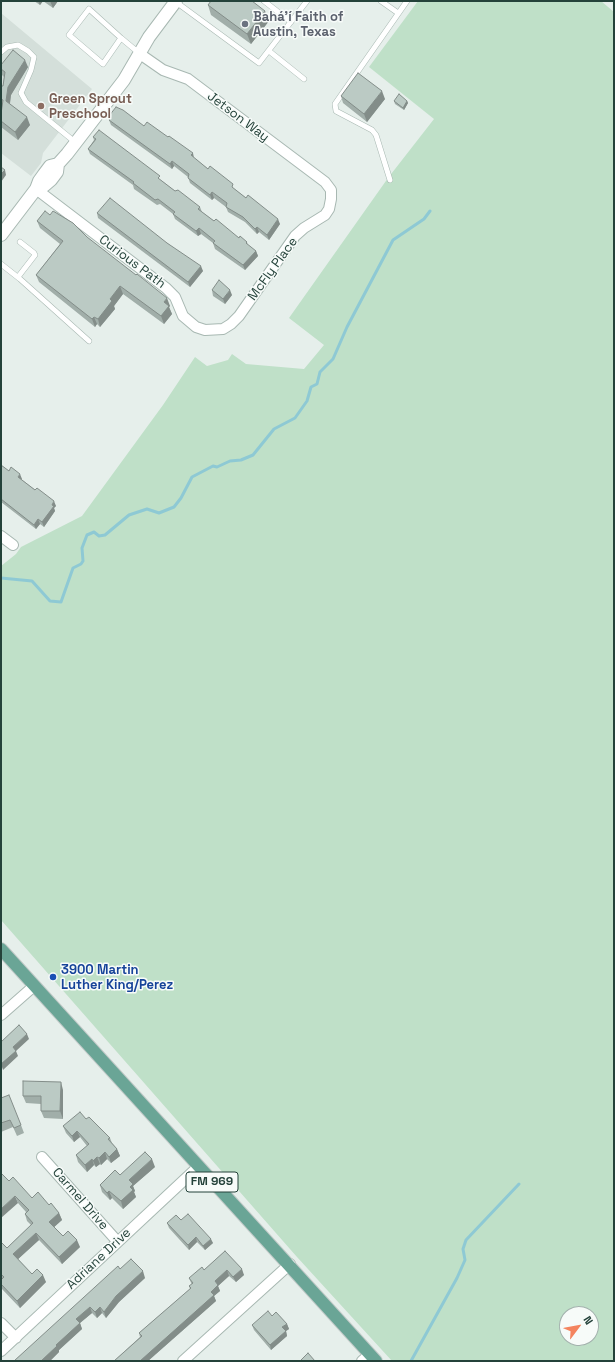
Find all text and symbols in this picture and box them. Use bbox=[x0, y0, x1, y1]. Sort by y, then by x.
place label: Bahá'í Faith of Austin, Texas bbox=[253, 9, 343, 40]
marker: Bahá'í Faith of Austin, Texas bbox=[240, 19, 250, 29]
street label: Jetson Way bbox=[204, 89, 272, 145]
place label: Green Sprout Preschool bbox=[49, 91, 132, 122]
marker: Green Sprout Preschool bbox=[36, 101, 46, 111]
street label: Curious Path bbox=[96, 232, 168, 292]
street label: McFly Place bbox=[245, 234, 301, 304]
place label: 3900 Martin Luther King/Perez bbox=[61, 962, 173, 993]
marker: 3900 Martin Luther King/Perez bbox=[48, 972, 58, 982]
street label: Carmel Drive bbox=[49, 1165, 111, 1233]
road number: FM 969 bbox=[186, 1172, 238, 1192]
street label: Adriane Drive bbox=[64, 1225, 134, 1293]
north arrow bbox=[559, 1306, 599, 1346]
text: N bbox=[580, 1313, 596, 1327]

